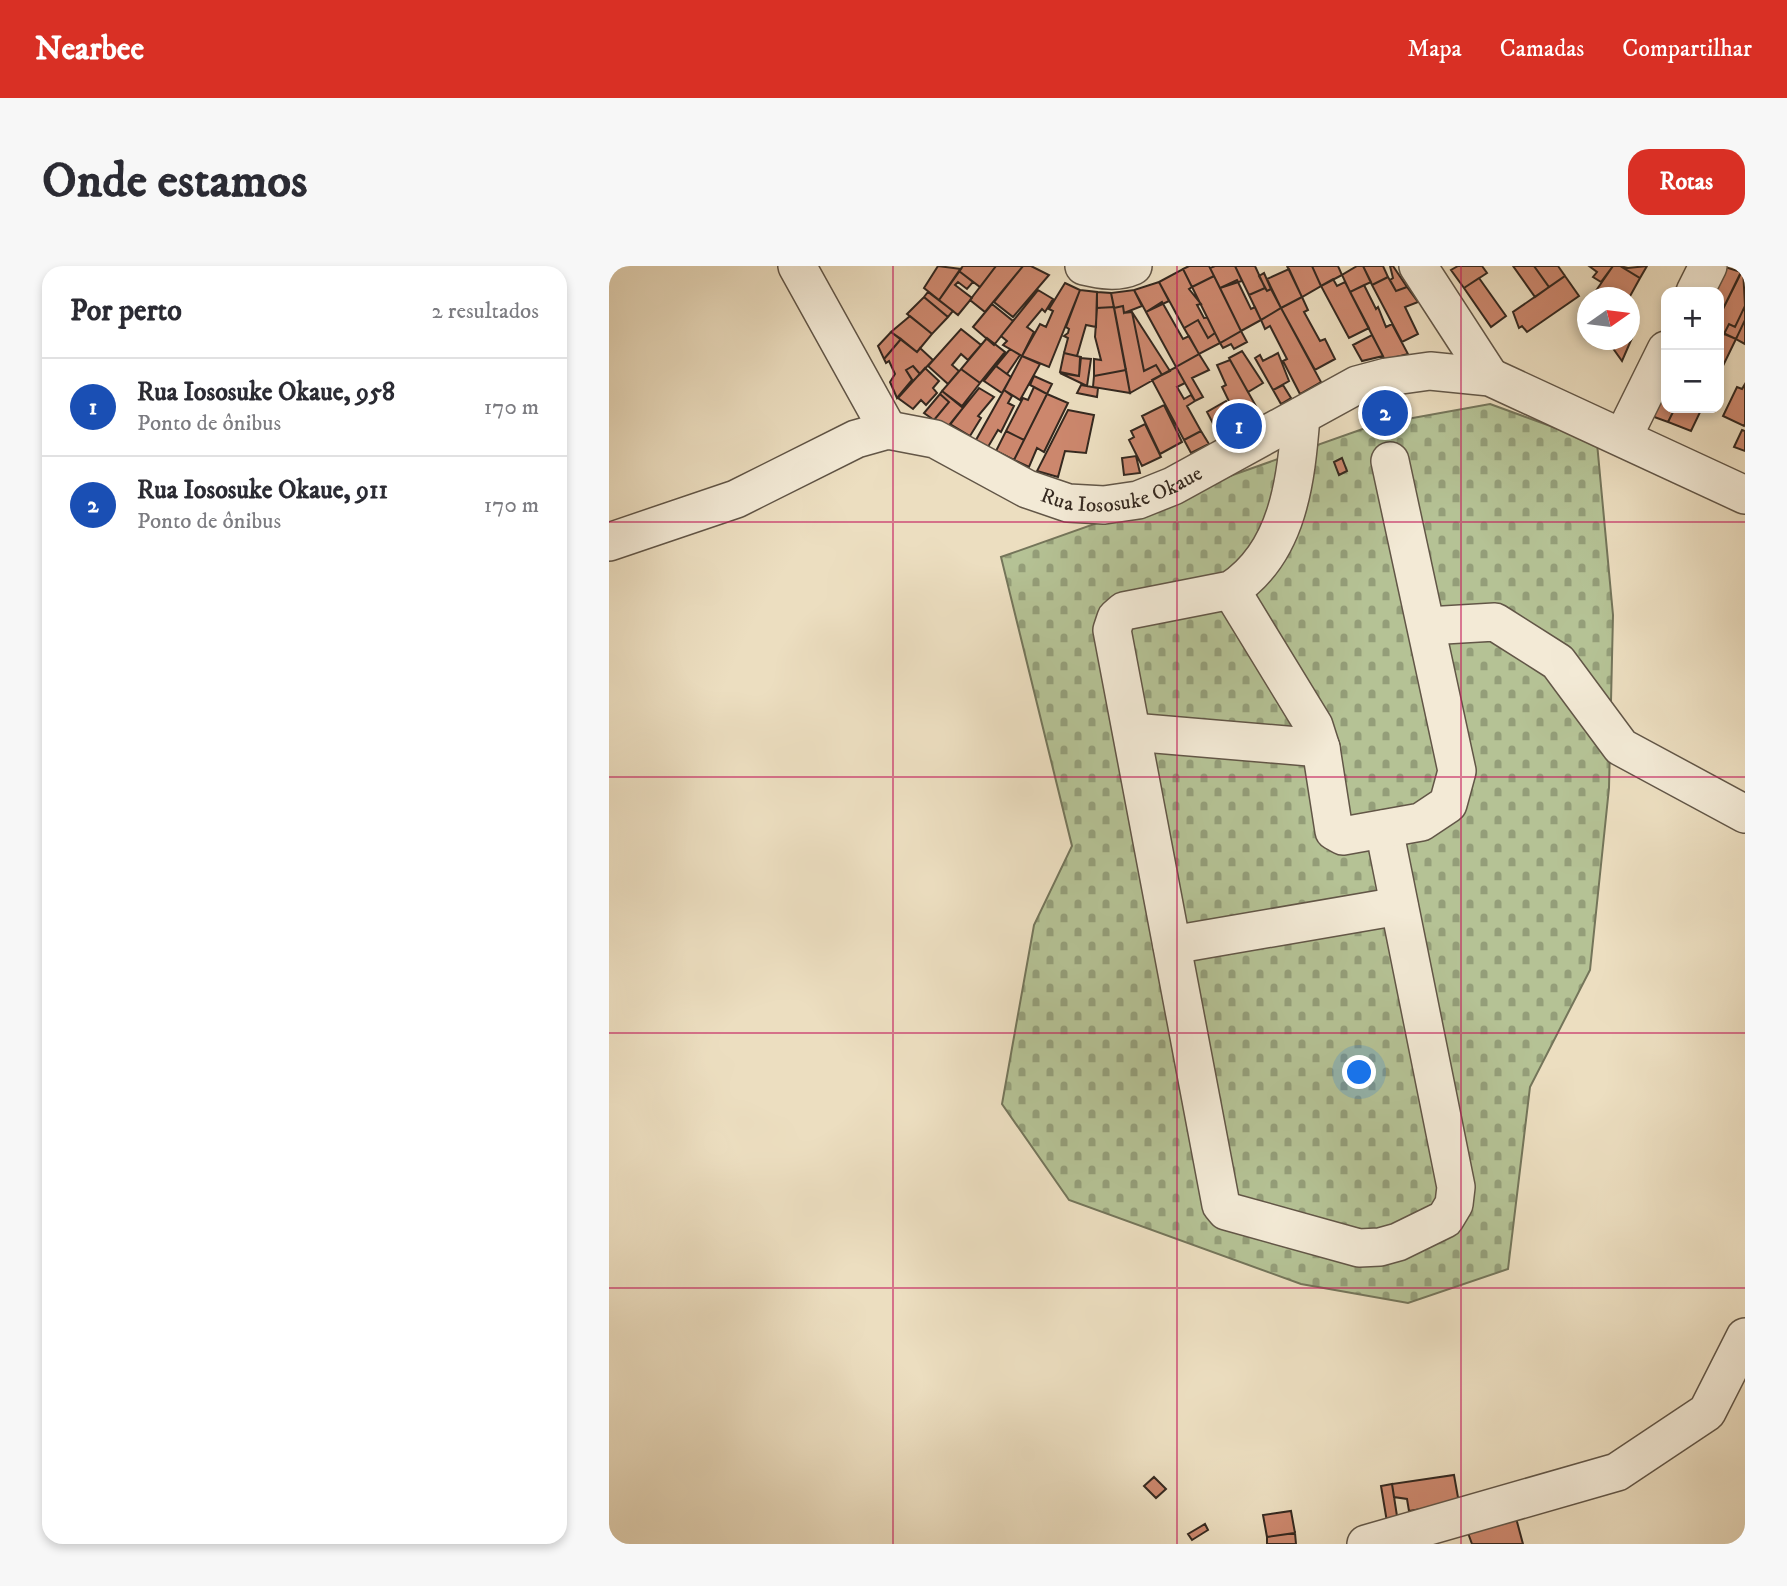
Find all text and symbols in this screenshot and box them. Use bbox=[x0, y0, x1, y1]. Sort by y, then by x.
text: Nearbee bbox=[35, 29, 144, 70]
text: Mapa bbox=[1407, 34, 1462, 64]
text: Camadas bbox=[1500, 34, 1584, 64]
text: Compartilhar bbox=[1622, 34, 1752, 64]
button: Rotas bbox=[1628, 149, 1745, 215]
text: Onde estamos bbox=[42, 151, 307, 213]
north arrow bbox=[1577, 287, 1640, 350]
map controls bbox=[1661, 287, 1724, 413]
button: + bbox=[1661, 287, 1724, 350]
text: Por perto bbox=[70, 293, 182, 330]
text: 2 resultados bbox=[432, 297, 539, 326]
button: − bbox=[1661, 350, 1724, 413]
text: Rua Iososuke Okaue, 958 bbox=[137, 376, 395, 409]
pin: 2 bbox=[1362, 387, 1408, 439]
text: 1 bbox=[89, 393, 97, 422]
text: 170 m bbox=[484, 393, 539, 422]
pin: 1 bbox=[1216, 400, 1262, 452]
text: Ponto de ônibus bbox=[137, 409, 281, 438]
street label: Rua Iososuke Okaue bbox=[1037, 460, 1207, 519]
text: Rua Iososuke Okaue, 911 bbox=[137, 474, 388, 507]
text: 2 bbox=[87, 491, 99, 520]
text: 170 m bbox=[484, 491, 539, 520]
text: Ponto de ônibus bbox=[137, 507, 281, 536]
your location bbox=[1342, 1055, 1376, 1089]

